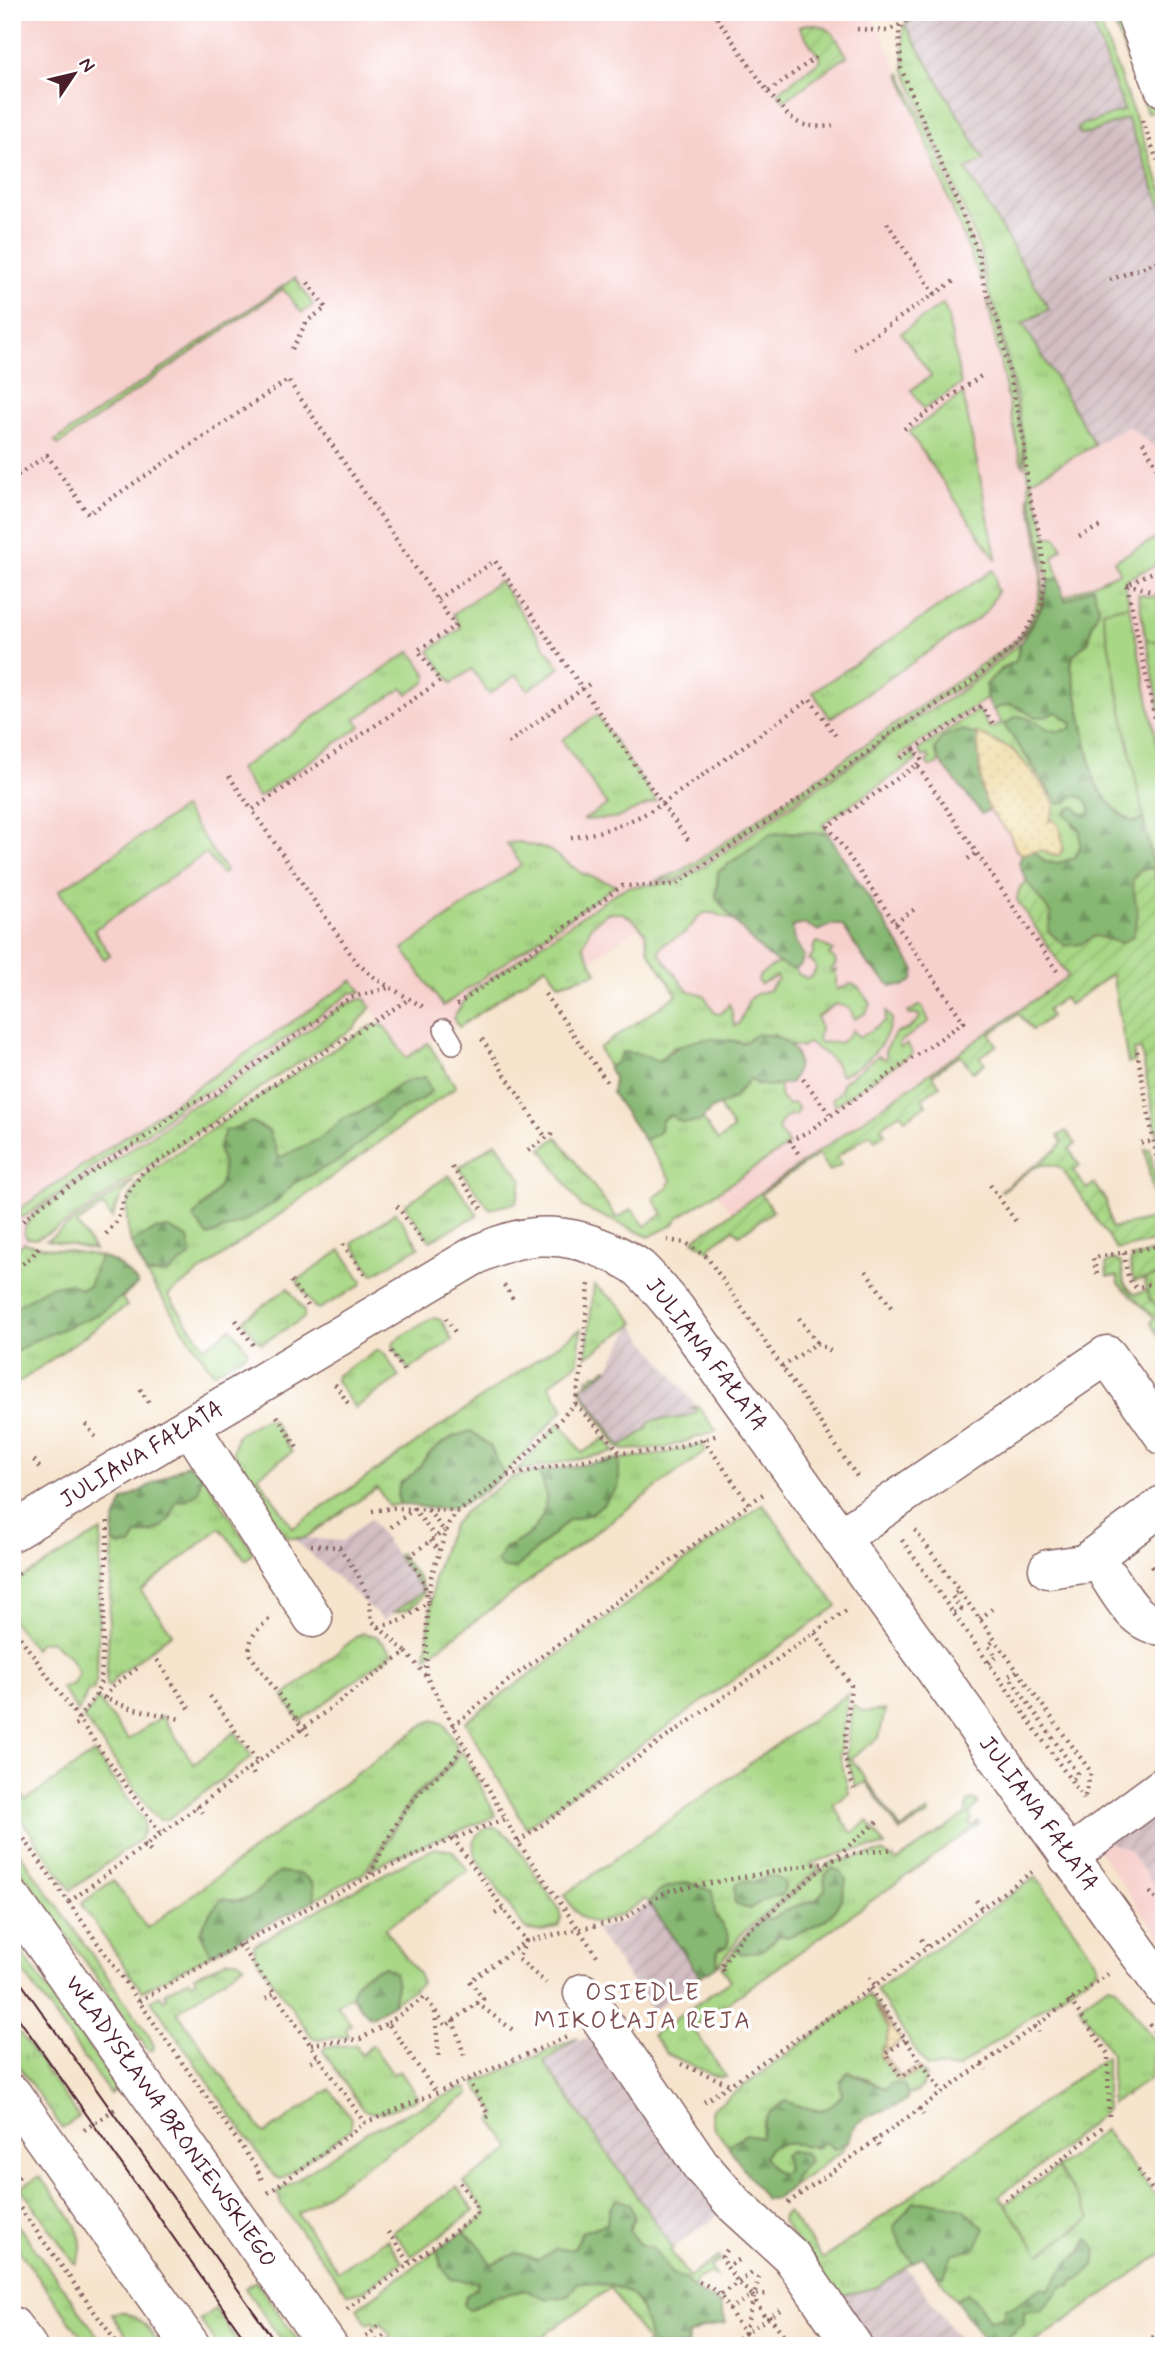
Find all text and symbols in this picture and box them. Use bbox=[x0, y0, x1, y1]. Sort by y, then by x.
north arrow bbox=[38, 38, 108, 108]
text: N bbox=[73, 53, 101, 77]
street label: JULIANA FAŁATA bbox=[638, 1272, 774, 1438]
street label: JULIANA FAŁATA bbox=[55, 1394, 229, 1516]
street label: JULIANA FAŁATA bbox=[971, 1730, 1105, 1898]
street label: WŁADYSŁAWA BRONIEWSKIEGO bbox=[57, 1970, 283, 2274]
district label: OSIEDLE MIKOŁAJA REJA bbox=[534, 1978, 752, 2037]

